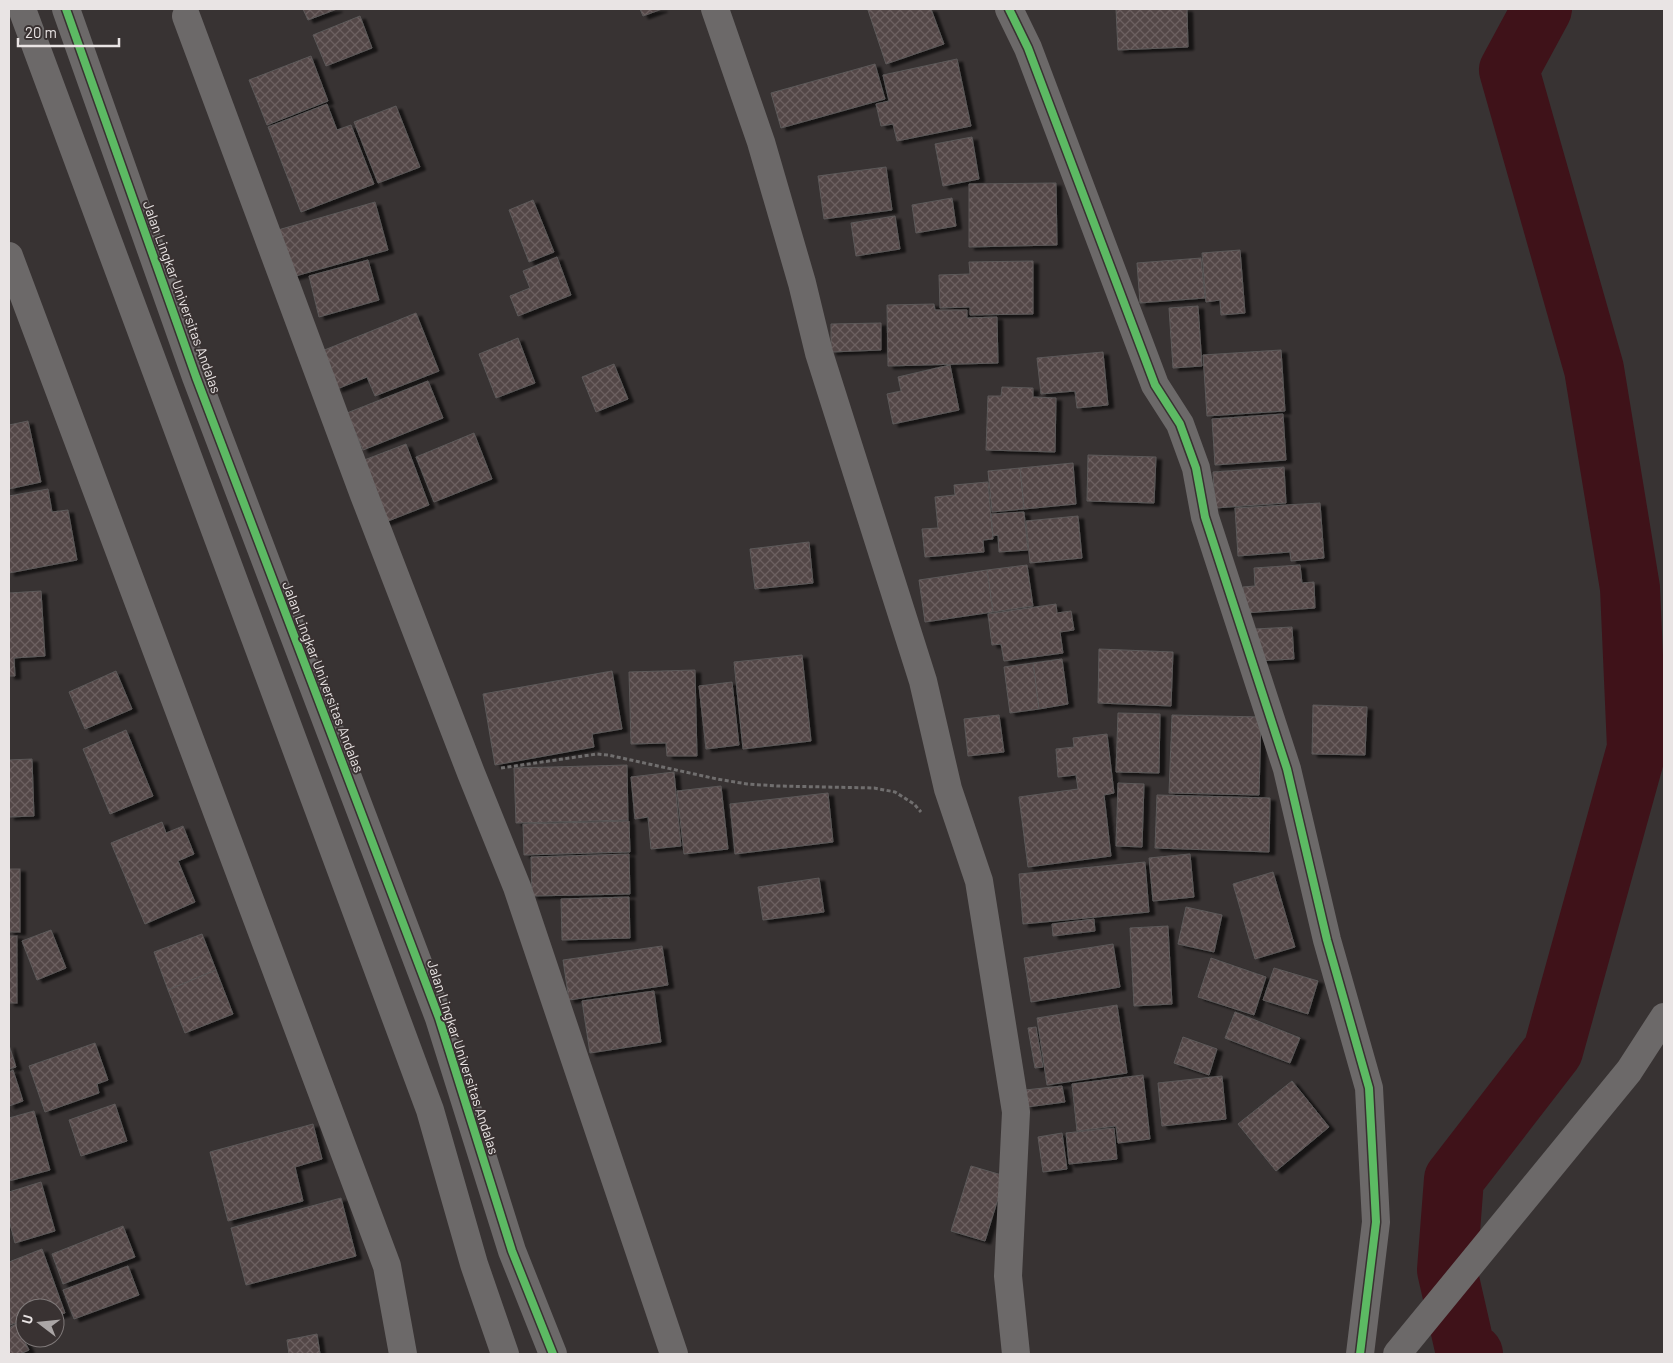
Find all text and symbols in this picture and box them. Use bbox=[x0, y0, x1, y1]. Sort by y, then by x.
scale bar bbox=[18, 15, 119, 47]
text: 20 m bbox=[25, 23, 57, 41]
street label: Jalan Lingkar Universitas Andalas bbox=[140, 198, 225, 396]
street label: Jalan Lingkar Universitas Andalas bbox=[279, 579, 368, 775]
street label: Jalan Lingkar Universitas Andalas bbox=[424, 957, 503, 1156]
north arrow bbox=[15, 1298, 65, 1348]
text: U bbox=[18, 1313, 36, 1326]

